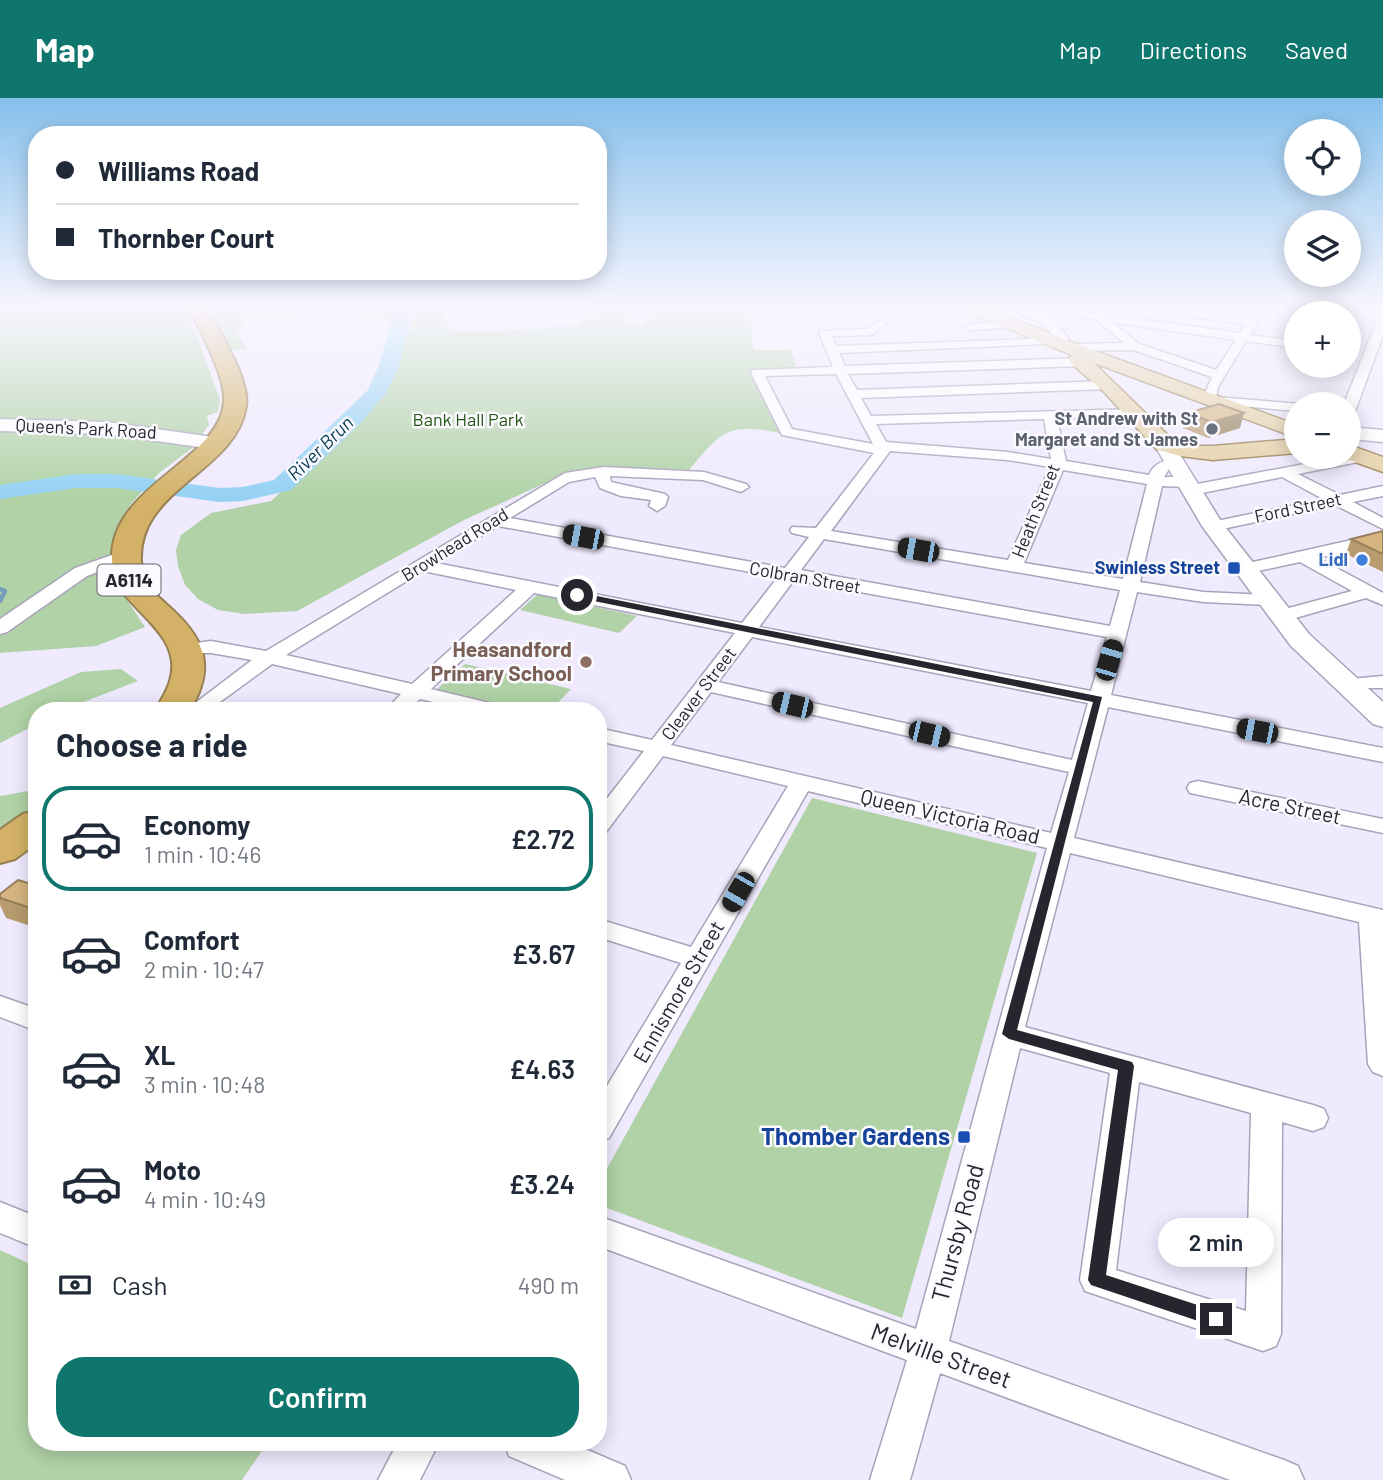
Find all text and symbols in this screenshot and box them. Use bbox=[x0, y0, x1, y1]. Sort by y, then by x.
text: Map bbox=[35, 29, 95, 69]
text: Map bbox=[1059, 35, 1102, 64]
text: Directions bbox=[1140, 35, 1247, 64]
text: Saved bbox=[1285, 35, 1348, 64]
map controls bbox=[1284, 119, 1361, 469]
button: locate bbox=[1284, 119, 1361, 196]
text: Williams Road bbox=[98, 155, 259, 186]
button: layers bbox=[1284, 210, 1361, 287]
text: Thornber Court bbox=[98, 222, 274, 253]
button: + bbox=[1284, 301, 1361, 378]
button: − bbox=[1284, 392, 1361, 469]
place label: St Andrew with St Margaret and St James bbox=[1015, 407, 1198, 450]
park label: Bank Hall Park bbox=[413, 408, 523, 430]
water label: River Brun bbox=[282, 411, 357, 485]
street label: Queen's Park Road bbox=[15, 413, 157, 443]
marker: St Andrew with St Margaret and St James bbox=[1204, 421, 1220, 437]
street label: Heath Street bbox=[1006, 460, 1064, 561]
street label: Ford Street bbox=[1252, 487, 1343, 527]
street label: Browhead Road bbox=[397, 503, 512, 586]
car bbox=[561, 523, 606, 551]
car bbox=[896, 536, 941, 564]
place label: Lidl bbox=[1319, 548, 1348, 570]
marker: Lidl bbox=[1354, 552, 1370, 568]
street label: Colbran Street bbox=[748, 556, 863, 598]
place label: Swinless Street bbox=[1095, 556, 1220, 578]
marker: Swinless Street bbox=[1226, 560, 1242, 576]
road number: A6114 bbox=[97, 565, 160, 596]
route start bbox=[561, 579, 593, 611]
place label: Heasandford Primary School bbox=[431, 636, 572, 685]
car bbox=[1094, 637, 1125, 683]
street label: Cleaver Street bbox=[656, 643, 740, 744]
marker: Heasandford Primary School bbox=[578, 654, 594, 670]
car bbox=[770, 690, 815, 720]
car bbox=[1235, 717, 1280, 745]
car bbox=[907, 719, 952, 749]
text: Choose a ride bbox=[56, 725, 248, 763]
street label: Queen Victoria Road bbox=[858, 783, 1042, 848]
street label: Acre Street bbox=[1237, 783, 1344, 829]
icon: car bbox=[60, 807, 123, 870]
text: Economy bbox=[144, 809, 250, 840]
text: £2.72 bbox=[511, 823, 575, 854]
text: 1 min · 10:46 bbox=[144, 840, 261, 868]
car bbox=[719, 869, 758, 915]
street label: Ennismore Street bbox=[627, 916, 728, 1067]
icon: car bbox=[60, 922, 123, 985]
text: Comfort bbox=[144, 924, 240, 955]
text: £3.67 bbox=[512, 938, 575, 969]
text: 2 min · 10:47 bbox=[144, 955, 264, 983]
icon: car bbox=[60, 1037, 123, 1100]
text: XL bbox=[144, 1039, 175, 1070]
text: £4.63 bbox=[509, 1053, 575, 1084]
text: 3 min · 10:48 bbox=[144, 1070, 265, 1098]
place label: Thomber Gardens bbox=[761, 1121, 950, 1150]
marker: Thomber Gardens bbox=[956, 1129, 972, 1145]
icon: car bbox=[60, 1152, 123, 1215]
text: Moto bbox=[144, 1154, 201, 1185]
street label: Thursby Road bbox=[924, 1161, 989, 1305]
text: £3.24 bbox=[509, 1168, 575, 1199]
text: 4 min · 10:49 bbox=[144, 1185, 266, 1213]
callout: 2 min bbox=[1158, 1218, 1274, 1266]
text: 2 min bbox=[1189, 1228, 1243, 1256]
icon: cash bbox=[56, 1266, 94, 1304]
text: Cash bbox=[112, 1269, 167, 1300]
text: 490 m bbox=[518, 1271, 579, 1299]
route end bbox=[1200, 1303, 1232, 1335]
street label: Melville Street bbox=[867, 1316, 1016, 1393]
button: Confirm bbox=[56, 1357, 579, 1437]

